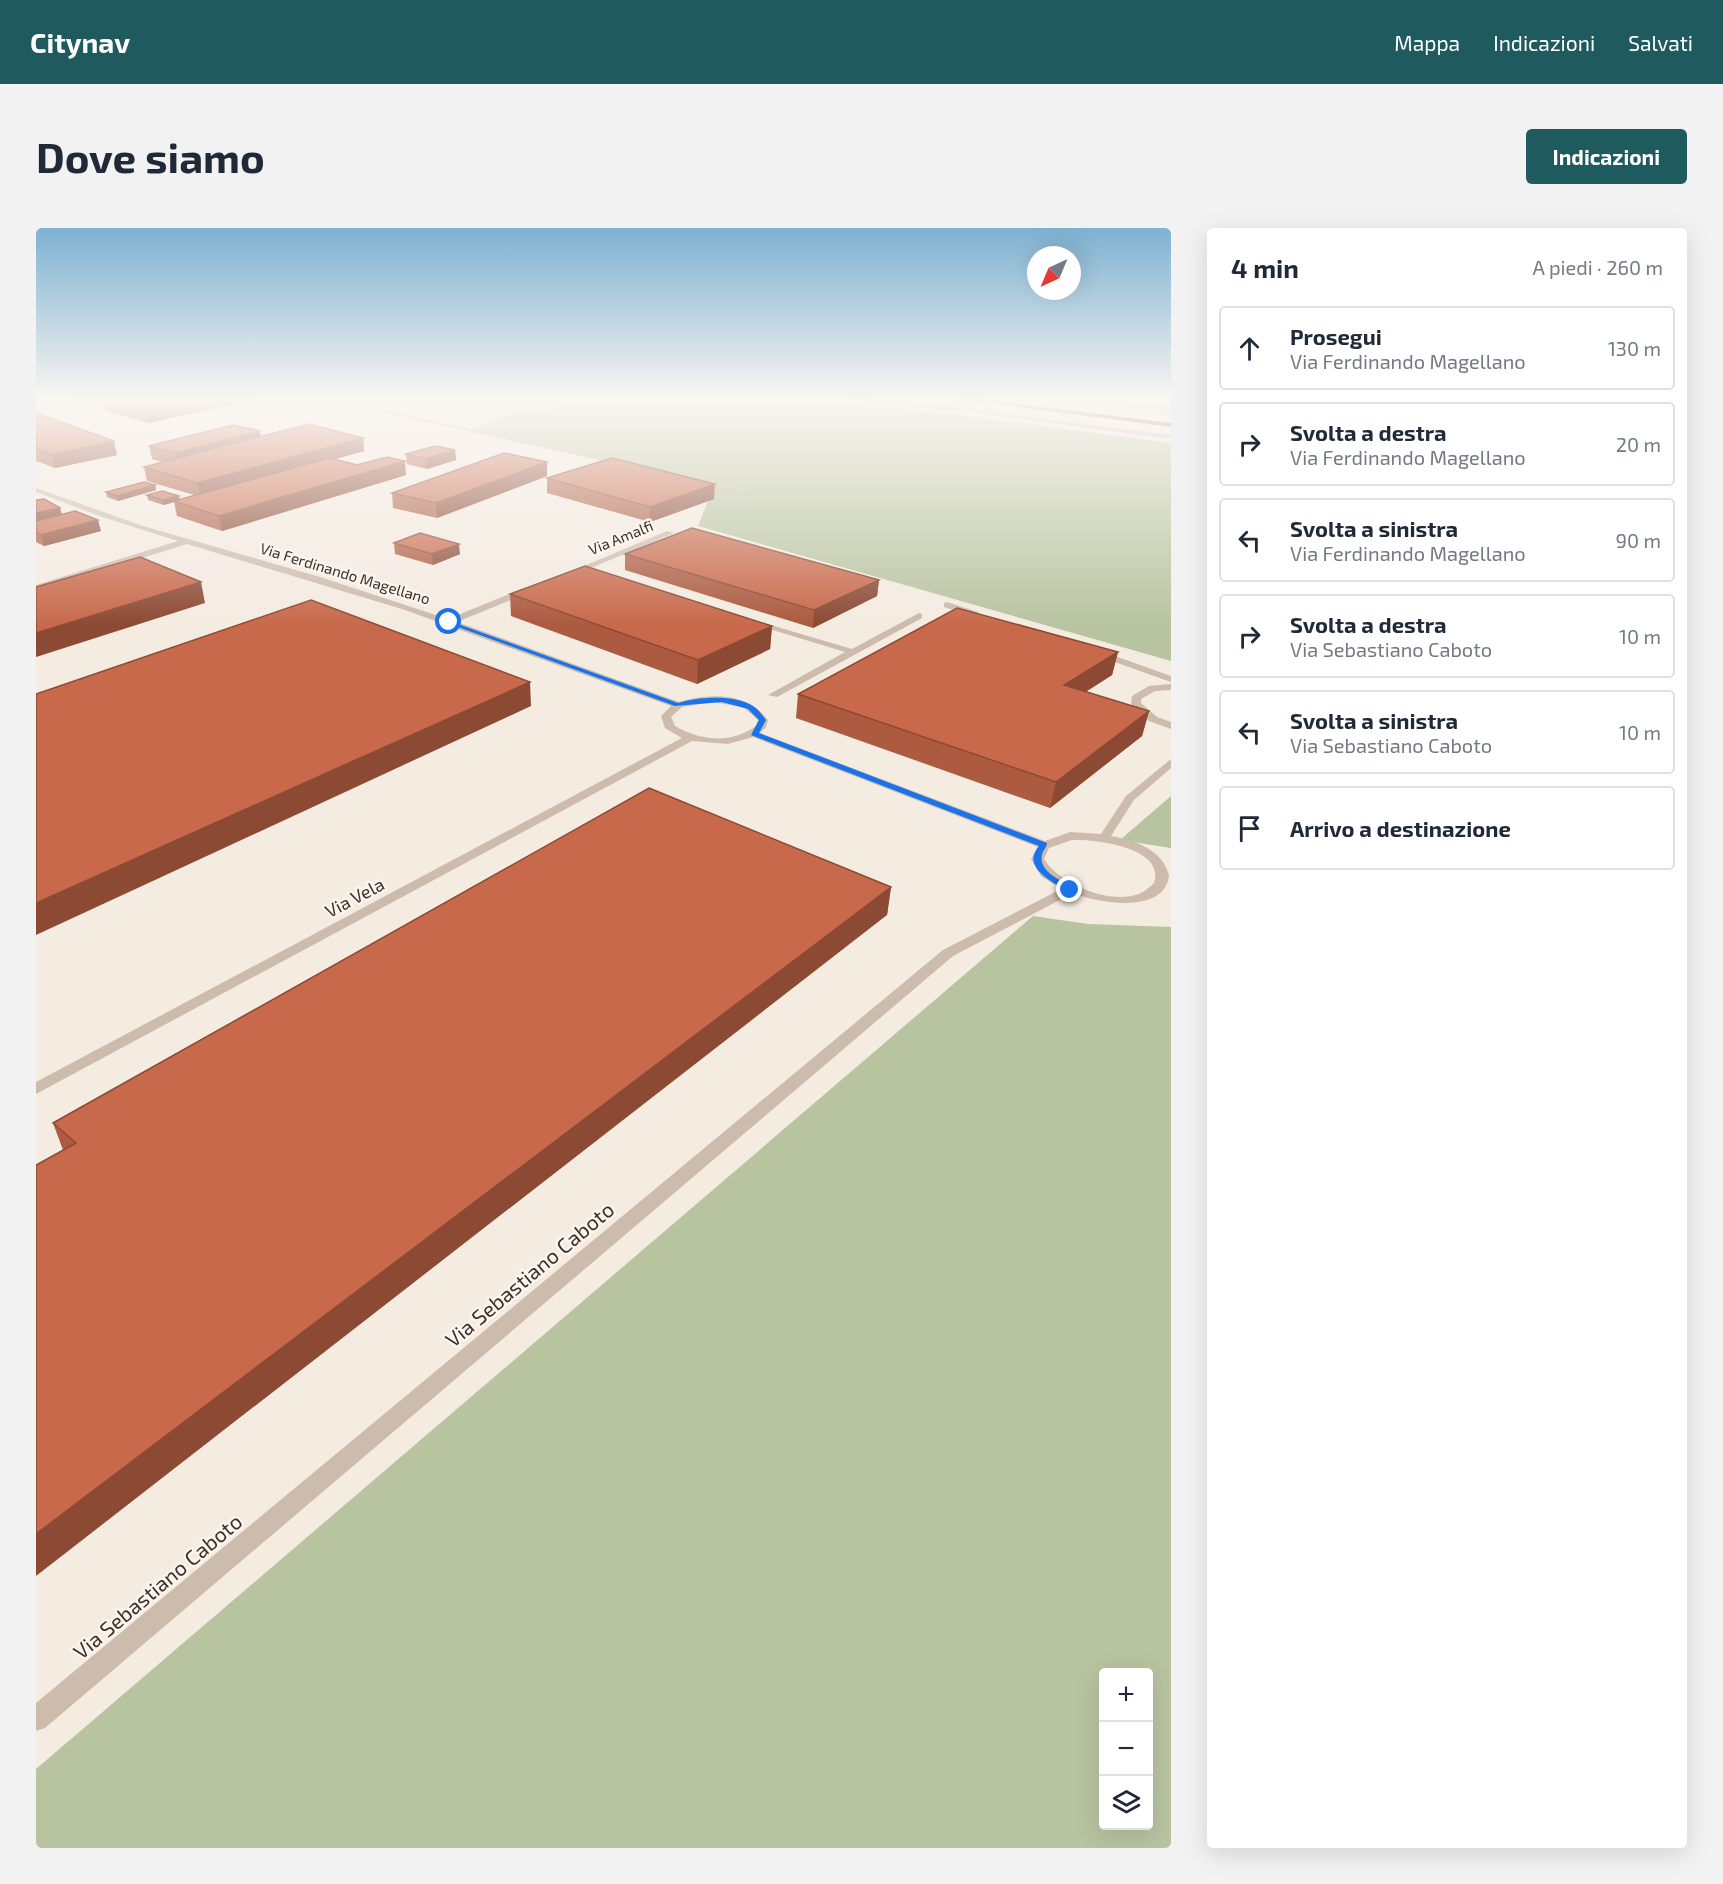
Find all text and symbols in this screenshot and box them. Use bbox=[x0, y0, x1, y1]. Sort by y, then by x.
text: Citynav bbox=[30, 25, 130, 59]
text: Mappa bbox=[1394, 30, 1460, 55]
text: Indicazioni bbox=[1493, 30, 1595, 55]
text: Salvati bbox=[1628, 30, 1693, 55]
button: Indicazioni bbox=[1526, 129, 1687, 184]
text: Dove siamo bbox=[36, 131, 265, 181]
north arrow bbox=[1027, 246, 1081, 300]
text: 4 min bbox=[1231, 252, 1299, 283]
text: A piedi · 260 m bbox=[1533, 255, 1663, 279]
text: Prosegui bbox=[1290, 323, 1382, 349]
icon: ahead bbox=[1233, 332, 1266, 365]
text: 130 m bbox=[1608, 336, 1661, 360]
text: Via Ferdinando Magellano bbox=[1290, 349, 1526, 373]
text: Svolta a destra bbox=[1290, 419, 1447, 445]
icon: right bbox=[1233, 428, 1266, 461]
text: 20 m bbox=[1616, 432, 1661, 456]
text: Via Ferdinando Magellano bbox=[1290, 445, 1526, 469]
text: Svolta a sinistra bbox=[1290, 515, 1458, 541]
street label: Via Amalfi bbox=[586, 516, 656, 558]
icon: left bbox=[1233, 524, 1266, 557]
text: 90 m bbox=[1616, 528, 1661, 552]
street label: Via Ferdinando Magellano bbox=[258, 539, 432, 607]
text: Via Ferdinando Magellano bbox=[1290, 541, 1526, 565]
route start bbox=[435, 608, 461, 634]
text: Svolta a destra bbox=[1290, 611, 1447, 637]
icon: right bbox=[1233, 620, 1266, 653]
text: 10 m bbox=[1619, 624, 1661, 648]
text: Via Sebastiano Caboto bbox=[1290, 637, 1492, 661]
text: Svolta a sinistra bbox=[1290, 707, 1458, 733]
icon: left bbox=[1233, 716, 1266, 749]
text: 10 m bbox=[1619, 720, 1661, 744]
text: Via Sebastiano Caboto bbox=[1290, 733, 1492, 757]
icon: arrive bbox=[1233, 812, 1266, 845]
text: Arrivo a destinazione bbox=[1290, 815, 1511, 841]
street label: Via Vela bbox=[321, 872, 388, 922]
route end bbox=[1056, 876, 1082, 902]
street label: Via Sebastiano Caboto bbox=[440, 1196, 618, 1352]
street label: Via Sebastiano Caboto bbox=[68, 1508, 246, 1664]
map controls bbox=[1099, 1668, 1153, 1830]
button: + bbox=[1099, 1668, 1153, 1722]
button: − bbox=[1099, 1722, 1153, 1776]
button: layers bbox=[1099, 1776, 1153, 1830]

